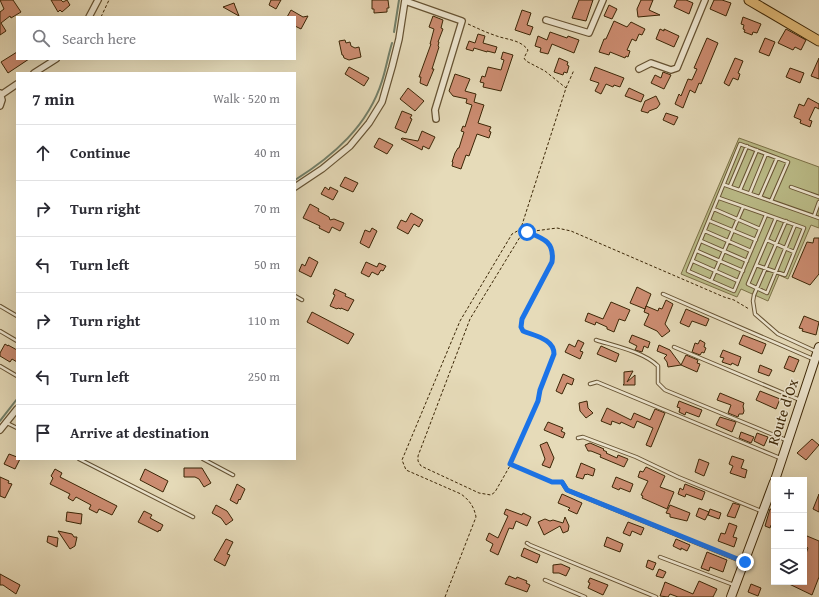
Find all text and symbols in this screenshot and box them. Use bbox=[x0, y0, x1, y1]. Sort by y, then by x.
search box bbox=[16, 16, 296, 60]
icon: search bbox=[30, 27, 52, 49]
text: Search here bbox=[62, 28, 136, 49]
text: 7 min bbox=[32, 86, 74, 111]
text: Walk · 520 m bbox=[213, 89, 280, 108]
icon: ahead bbox=[32, 142, 54, 164]
text: Continue bbox=[70, 142, 131, 163]
text: 40 m bbox=[254, 143, 280, 162]
icon: right bbox=[32, 198, 54, 220]
text: Turn right bbox=[70, 198, 141, 219]
text: 70 m bbox=[254, 199, 280, 218]
route start bbox=[518, 223, 536, 241]
icon: left bbox=[32, 254, 54, 276]
text: Turn left bbox=[70, 254, 129, 275]
text: 50 m bbox=[254, 255, 280, 274]
icon: right bbox=[32, 310, 54, 332]
text: Turn right bbox=[70, 310, 141, 331]
text: 110 m bbox=[248, 311, 280, 330]
icon: left bbox=[32, 366, 54, 388]
text: Turn left bbox=[70, 366, 129, 387]
text: 250 m bbox=[248, 367, 280, 386]
street label: Route d'Ox bbox=[762, 376, 803, 448]
icon: arrive bbox=[32, 422, 54, 444]
text: Arrive at destination bbox=[70, 422, 209, 443]
map controls bbox=[771, 477, 807, 585]
button: + bbox=[771, 477, 807, 513]
button: − bbox=[771, 513, 807, 549]
button: layers bbox=[771, 549, 807, 585]
route end bbox=[736, 553, 754, 571]

